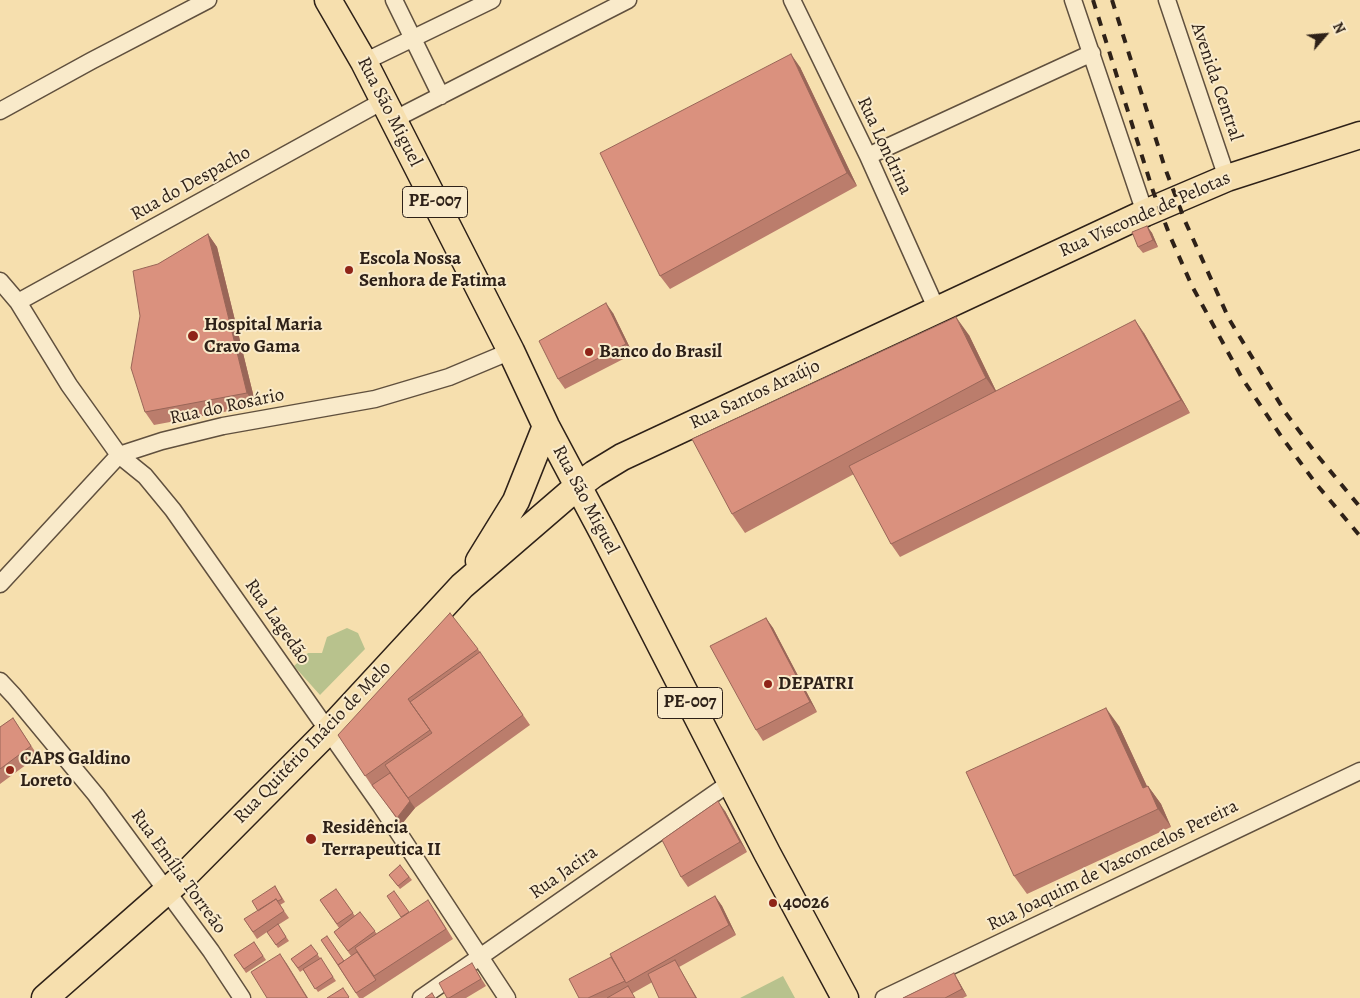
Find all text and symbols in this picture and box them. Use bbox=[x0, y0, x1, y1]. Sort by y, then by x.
north arrow bbox=[1300, 10, 1350, 60]
text: N bbox=[1328, 19, 1350, 37]
street label: Avenida Central bbox=[1185, 20, 1247, 144]
street label: Rua São Miguel bbox=[352, 53, 426, 171]
street label: Rua Londrina bbox=[851, 93, 917, 199]
street label: Rua do Despacho bbox=[127, 142, 255, 226]
street label: Rua Visconde de Pelotas bbox=[1056, 167, 1234, 263]
road number: PE-007 bbox=[402, 186, 468, 218]
place label: Escola Nossa Senhora de Fatima bbox=[359, 248, 506, 292]
marker: Escola Nossa Senhora de Fatima bbox=[343, 264, 355, 276]
place label: Hospital Maria Cravo Gama bbox=[204, 314, 322, 358]
marker: Hospital Maria Cravo Gama bbox=[186, 329, 200, 343]
place label: Banco do Brasil bbox=[599, 341, 722, 363]
marker: Banco do Brasil bbox=[583, 346, 595, 358]
street label: Rua Santos Araújo bbox=[686, 355, 824, 435]
street label: Rua do Rosário bbox=[168, 384, 286, 430]
street label: Rua São Miguel bbox=[547, 442, 623, 558]
street label: Rua Lagedão bbox=[239, 575, 315, 669]
street label: Rua Quitério Inácio de Melo bbox=[229, 657, 397, 829]
place label: DEPATRI bbox=[778, 673, 854, 695]
marker: DEPATRI bbox=[762, 678, 774, 690]
road number: PE-007 bbox=[658, 688, 722, 718]
place label: CAPS Galdino Loreto bbox=[20, 748, 131, 792]
marker: CAPS Galdino Loreto bbox=[4, 764, 16, 776]
street label: Rua Joaquim de Vasconcelos Pereira bbox=[984, 795, 1242, 937]
street label: Rua Emília Torreão bbox=[125, 805, 231, 939]
place label: Residência Terrapeutica II bbox=[322, 817, 441, 861]
marker: Residência Terrapeutica II bbox=[304, 832, 318, 846]
street label: Rua Jacira bbox=[526, 841, 602, 905]
place label: 40026 bbox=[783, 892, 829, 914]
marker: 40026 bbox=[767, 897, 779, 909]

